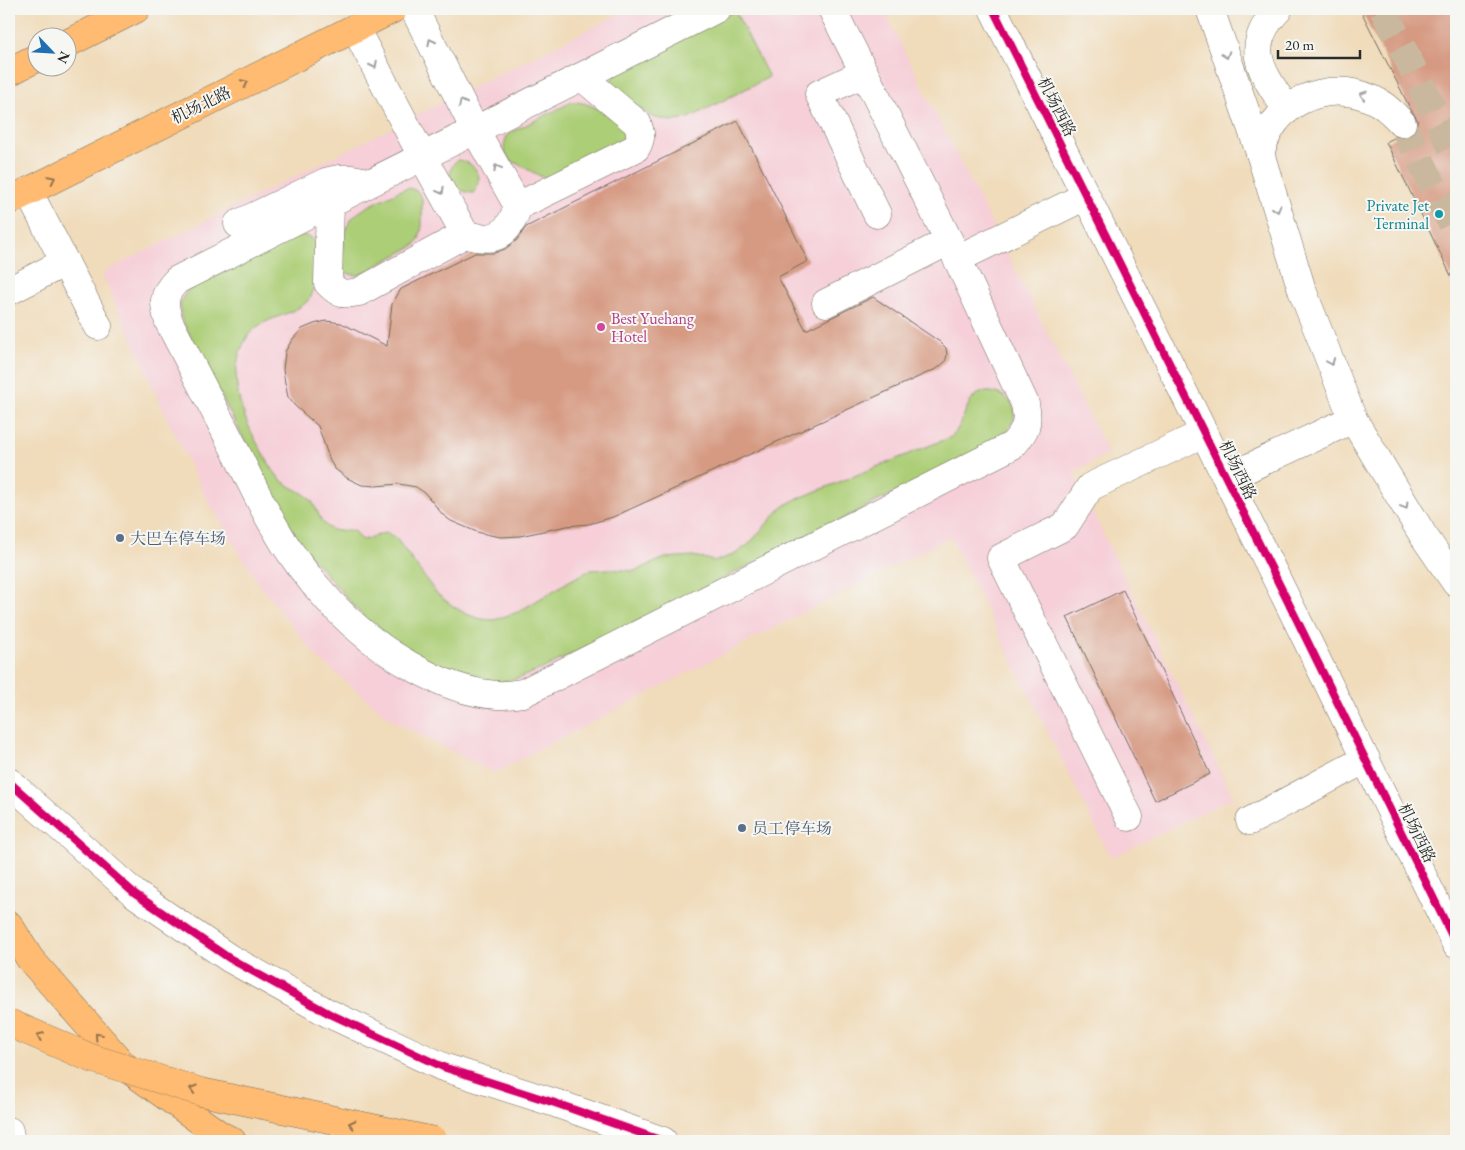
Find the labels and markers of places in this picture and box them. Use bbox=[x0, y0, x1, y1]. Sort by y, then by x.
place label: Private Jet Terminal bbox=[1367, 195, 1429, 234]
marker: Private Jet Terminal bbox=[1433, 208, 1445, 220]
place label: Best Yuehang Hotel bbox=[611, 308, 695, 347]
marker: Best Yuehang Hotel bbox=[595, 321, 607, 333]
place label: 大巴车停车场 bbox=[130, 528, 226, 549]
marker: 大巴车停车场 bbox=[114, 532, 126, 544]
place label: 员工停车场 bbox=[752, 818, 832, 839]
marker: 员工停车场 bbox=[736, 822, 748, 834]

